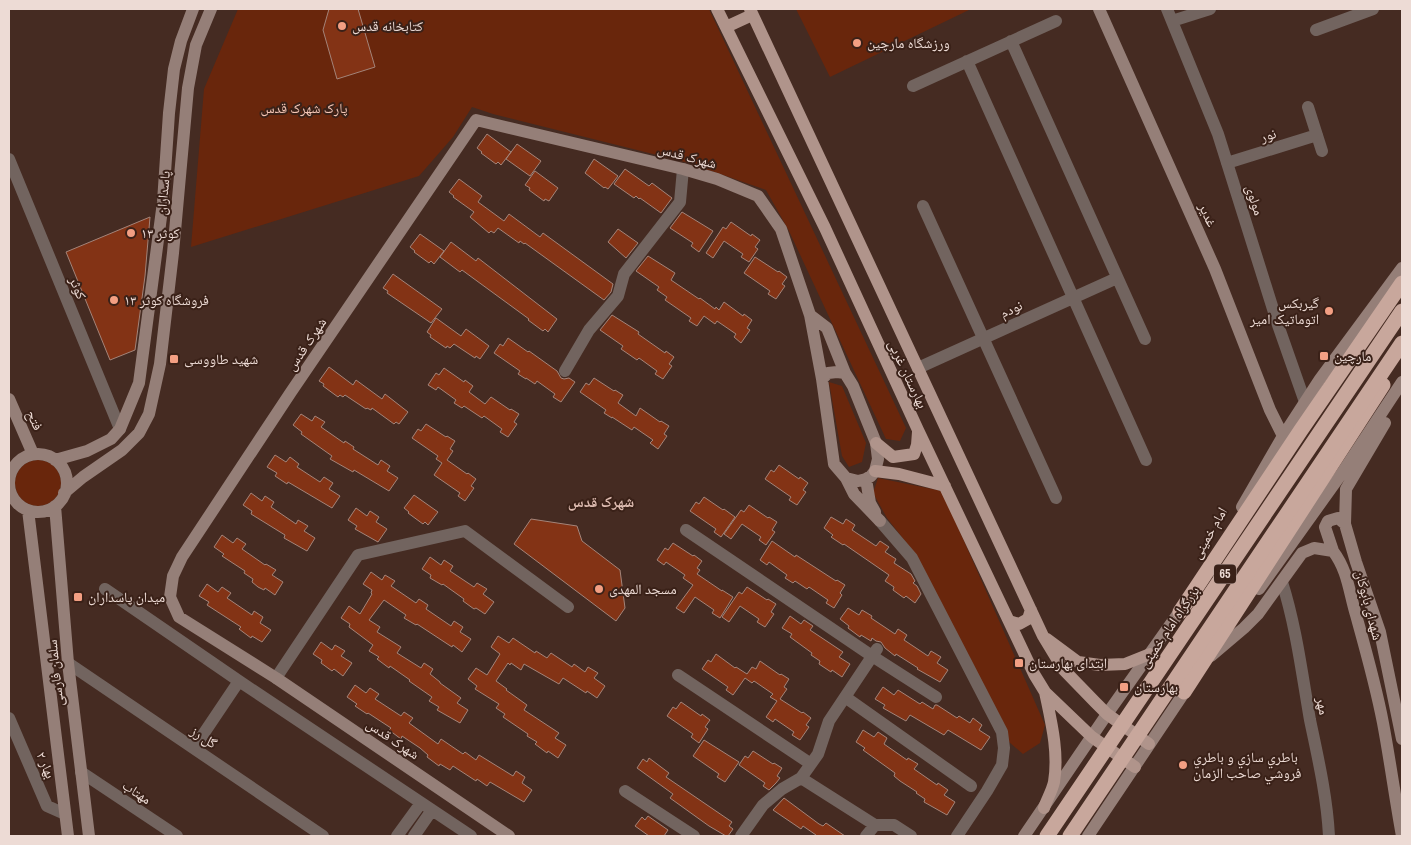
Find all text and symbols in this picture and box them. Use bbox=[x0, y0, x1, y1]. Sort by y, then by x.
place label: کتابخانه قدس bbox=[352, 17, 423, 35]
marker: کتابخانه قدس bbox=[336, 20, 348, 32]
place label: ورزشگاه مارچین bbox=[867, 34, 950, 52]
marker: ورزشگاه مارچین bbox=[851, 37, 863, 49]
park label: پارک شهرک قدس bbox=[260, 99, 348, 117]
street label: نور bbox=[1257, 124, 1278, 146]
street label: شهرک قدس bbox=[656, 140, 718, 172]
street label: پاسداران bbox=[152, 170, 174, 216]
street label: مولوی bbox=[1242, 182, 1268, 218]
street label: غدیر bbox=[1194, 199, 1221, 230]
place label: کوثر ۱۳ bbox=[141, 224, 180, 242]
marker: کوثر ۱۳ bbox=[125, 227, 137, 239]
street label: کوثر bbox=[65, 273, 91, 302]
place label: فروشگاه کوثر ۱۳ bbox=[124, 291, 209, 309]
marker: فروشگاه کوثر ۱۳ bbox=[108, 294, 120, 306]
place label: گیربکس اتوماتیک امیر bbox=[1249, 294, 1319, 328]
street label: نودم bbox=[997, 296, 1026, 323]
marker: گیربکس اتوماتیک امیر bbox=[1323, 305, 1335, 317]
street label: شهرک قدس bbox=[282, 314, 330, 374]
street label: بهارستان غربی bbox=[884, 337, 932, 411]
place label: مارچین bbox=[1334, 347, 1371, 365]
place label: شهید طاووسی bbox=[184, 350, 258, 368]
marker: مارچین bbox=[1318, 350, 1330, 362]
marker: شهید طاووسی bbox=[168, 353, 180, 365]
street label: فتح bbox=[22, 407, 47, 433]
district label: شهرک قدس bbox=[568, 491, 634, 512]
street label: امام خمینی bbox=[1187, 504, 1232, 563]
road number: 65 bbox=[1214, 564, 1236, 584]
street label: شهدای بابوکان bbox=[1351, 568, 1387, 642]
place label: مسجد المهدی bbox=[609, 580, 677, 598]
street label: بزرگراه امام خمینی bbox=[1135, 582, 1204, 672]
marker: مسجد المهدی bbox=[593, 583, 605, 595]
place label: میدان پاسداران bbox=[88, 588, 165, 606]
marker: میدان پاسداران bbox=[72, 591, 84, 603]
street label: سلمان فارسی bbox=[43, 639, 67, 707]
place label: ابتدای بهارستان bbox=[1029, 654, 1107, 672]
marker: ابتدای بهارستان bbox=[1013, 657, 1025, 669]
place label: بهارستان bbox=[1134, 678, 1178, 696]
marker: بهارستان bbox=[1118, 681, 1130, 693]
street label: مهر bbox=[1312, 695, 1333, 716]
street label: شهرک قدس bbox=[363, 715, 423, 763]
street label: گل رز bbox=[186, 721, 221, 752]
place label: باطري سازي و باطري فروشي صاحب الزمان bbox=[1193, 748, 1301, 785]
street label: بهار ۲ bbox=[32, 749, 60, 781]
marker: باطري سازي و باطري فروشي صاحب الزمان bbox=[1177, 759, 1189, 771]
street label: مهتاب bbox=[119, 776, 155, 808]

